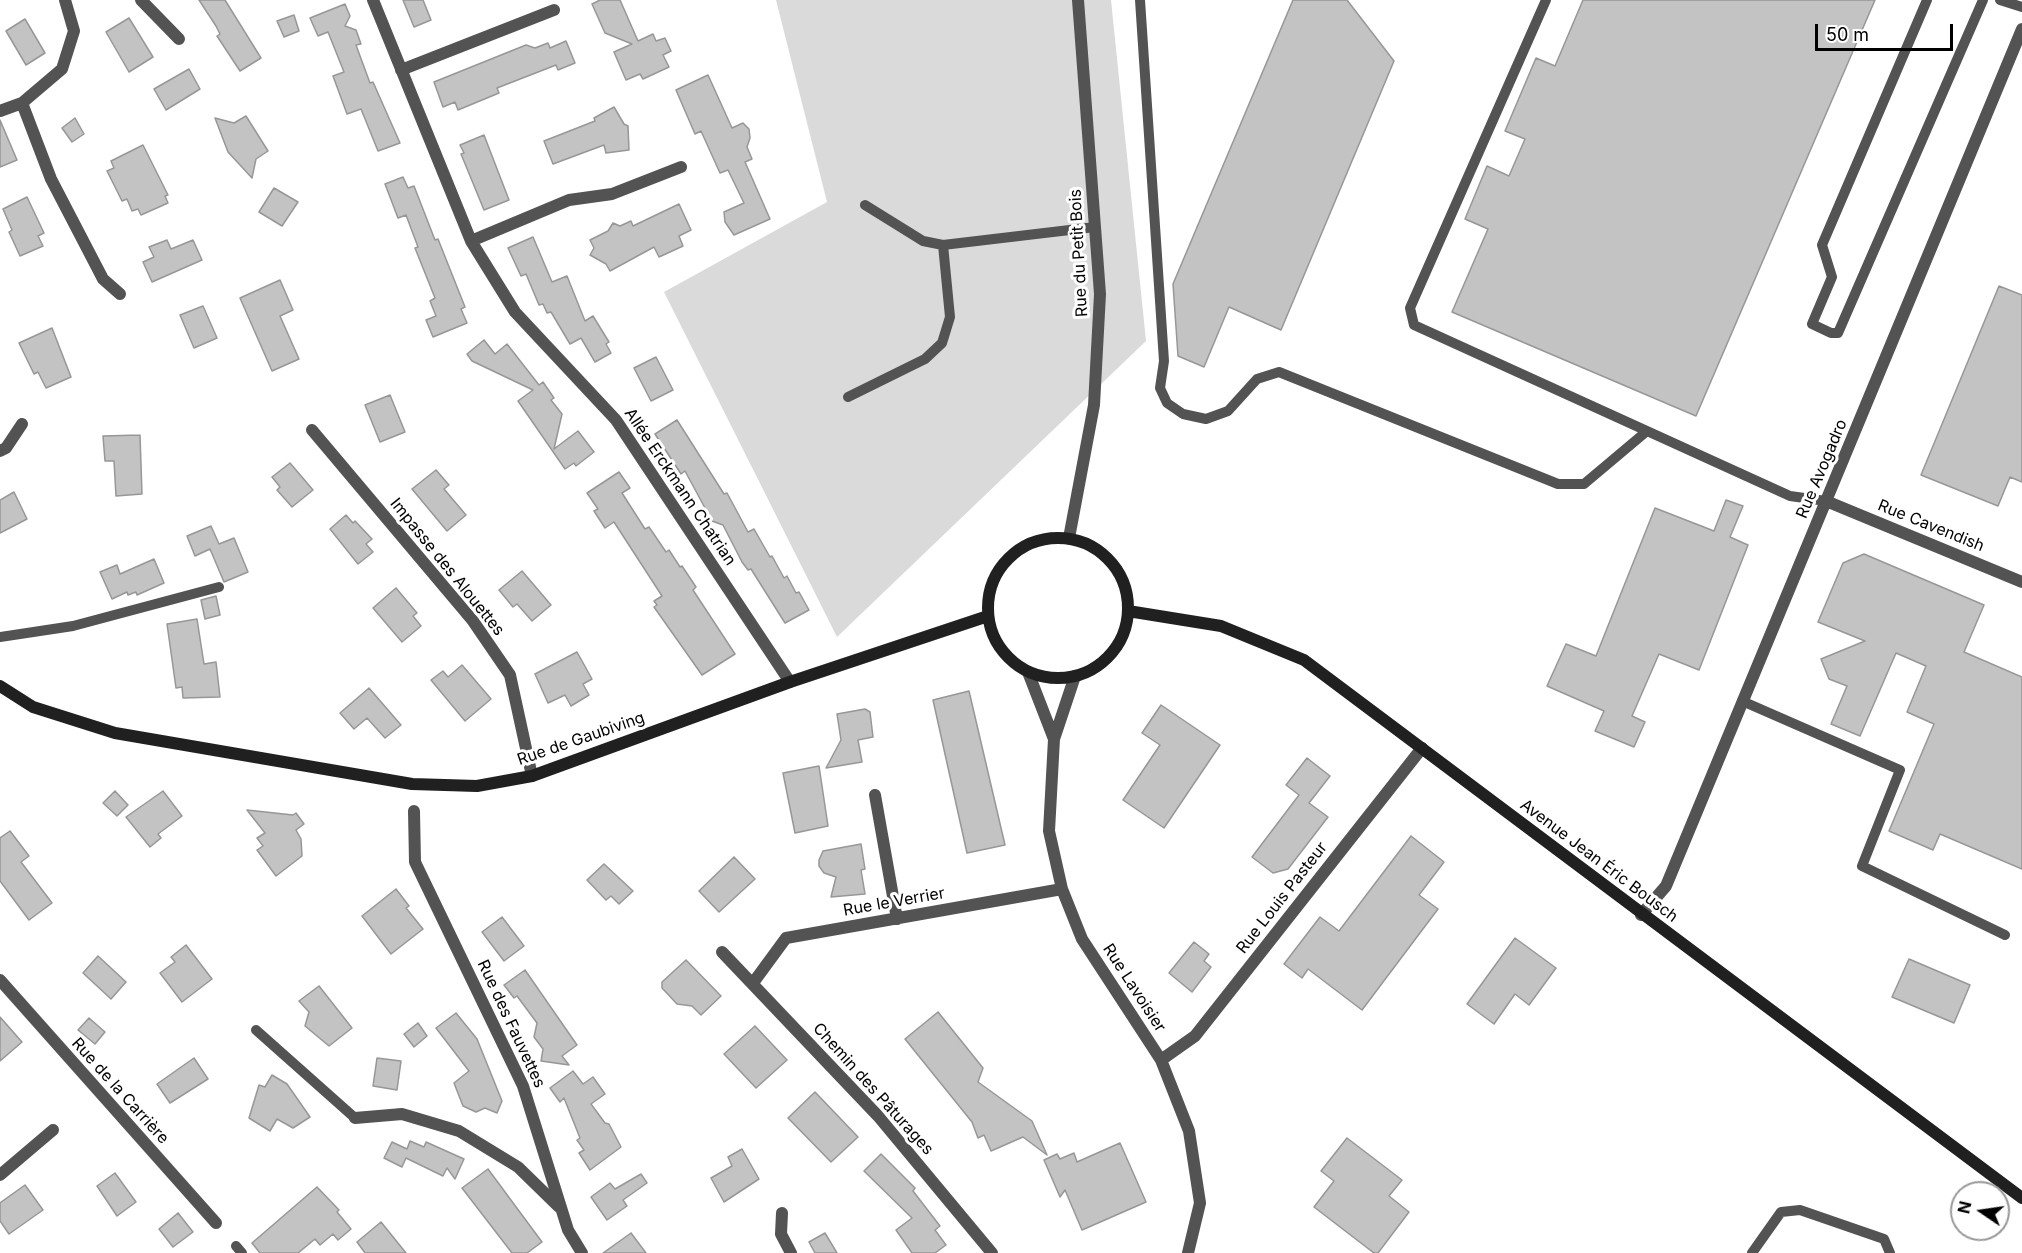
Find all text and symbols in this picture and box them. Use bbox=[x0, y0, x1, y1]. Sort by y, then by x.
scale bar bbox=[1818, 12, 1956, 50]
text: 50 m bbox=[1826, 24, 1869, 45]
street label: Rue du Petit Bois bbox=[1066, 189, 1092, 317]
street label: Allée Erckmann Chatrian bbox=[620, 405, 740, 569]
street label: Rue Avogadro bbox=[1793, 417, 1851, 521]
street label: Impasse des Alouettes bbox=[386, 495, 508, 639]
street label: Rue Cavendish bbox=[1875, 496, 1987, 556]
street label: Rue de Gaubiving bbox=[515, 708, 647, 770]
street label: Avenue Jean Éric Bousch bbox=[1516, 795, 1682, 927]
street label: Rue Louis Pasteur bbox=[1233, 838, 1331, 958]
street label: Rue le Verrier bbox=[842, 884, 946, 920]
street label: Rue Lavoisier bbox=[1098, 940, 1170, 1036]
street label: Rue des Fauvettes bbox=[473, 957, 549, 1091]
street label: Chemin des Pâturages bbox=[809, 1019, 937, 1159]
street label: Rue de la Carrière bbox=[67, 1034, 173, 1148]
north arrow bbox=[1950, 1181, 2010, 1241]
text: N bbox=[1953, 1199, 1976, 1216]

